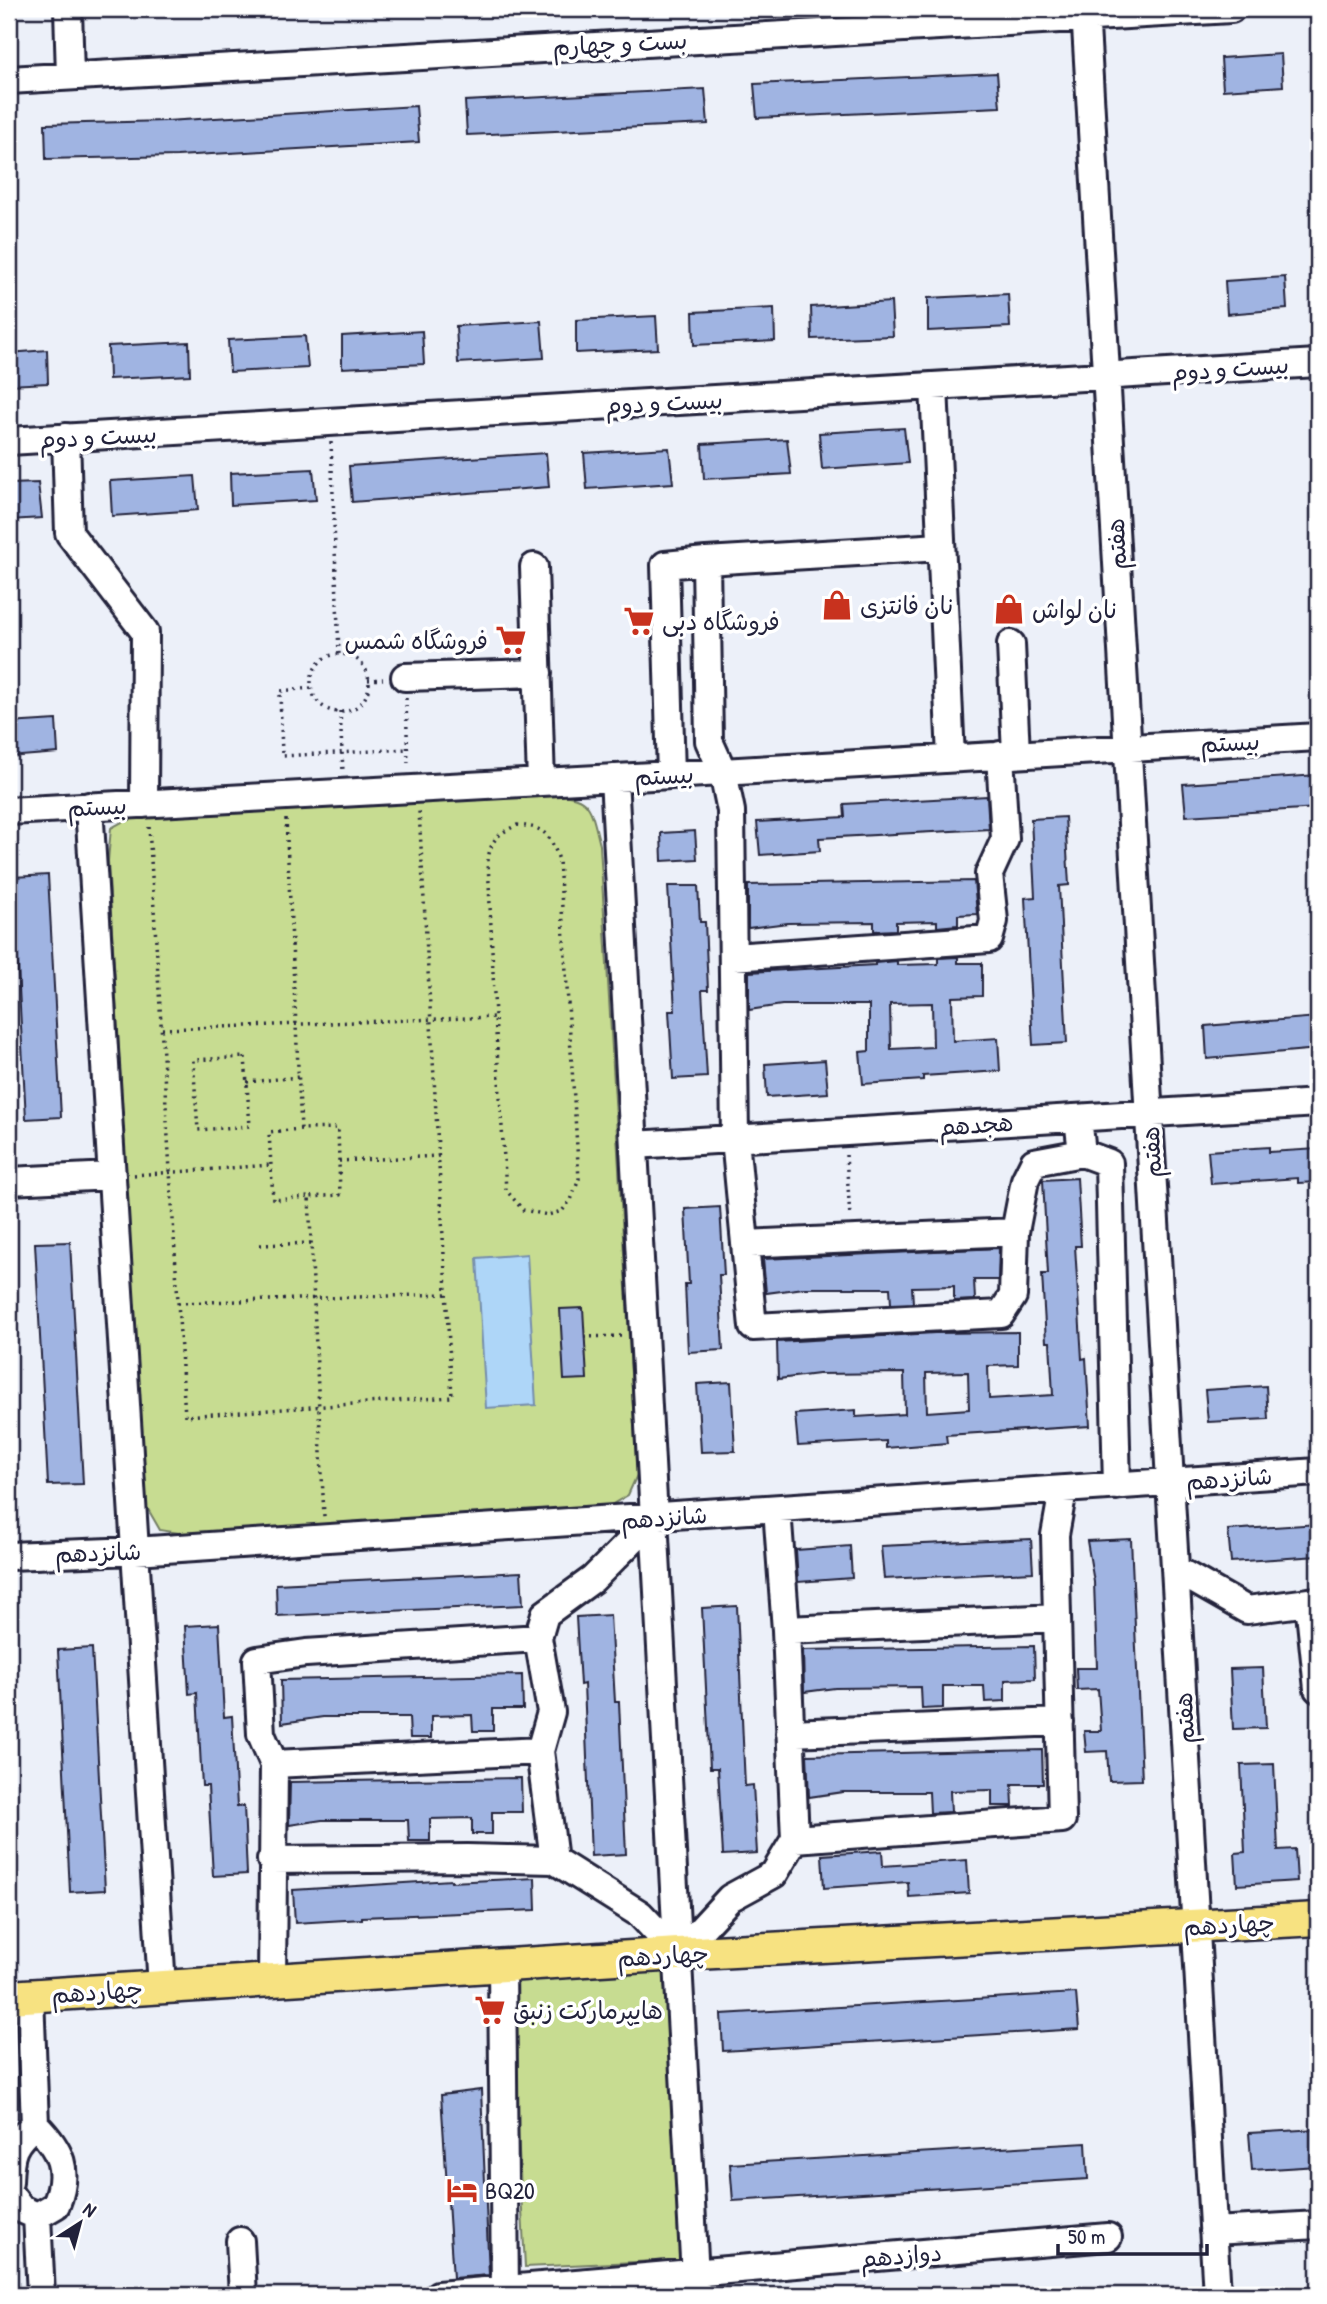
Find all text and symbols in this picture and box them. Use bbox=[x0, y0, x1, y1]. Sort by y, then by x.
street label: بست و چهارم bbox=[552, 23, 688, 66]
street label: بیست و دوم bbox=[1170, 348, 1290, 392]
street label: بیست و دوم bbox=[604, 383, 724, 425]
street label: بیست و دوم bbox=[38, 417, 158, 459]
street label: هفتم bbox=[1099, 517, 1136, 570]
shop icon: نان فانتزی bbox=[820, 588, 854, 622]
place label: نان فانتزی bbox=[860, 589, 953, 621]
shop icon: نان لواش bbox=[992, 592, 1026, 626]
place label: نان لواش bbox=[1032, 593, 1117, 626]
supermarket icon: فروشگاه دبی bbox=[622, 604, 656, 638]
place label: فروشگاه دبی bbox=[662, 605, 780, 637]
supermarket icon: فروشگاه شمس bbox=[494, 623, 528, 657]
place label: فروشگاه شمس bbox=[345, 624, 488, 656]
street label: بیستم bbox=[1199, 724, 1261, 763]
street label: بیستم bbox=[633, 757, 695, 796]
street label: بیستم bbox=[66, 788, 128, 827]
street label: هجدهم bbox=[938, 1105, 1015, 1146]
street label: هفتم bbox=[1134, 1125, 1171, 1178]
street label: شانزدهم bbox=[1185, 1459, 1273, 1500]
street label: شانزدهم bbox=[620, 1498, 708, 1539]
street label: شانزدهم bbox=[54, 1535, 142, 1572]
street label: هفتم bbox=[1167, 1691, 1204, 1744]
street label: چهاردهم bbox=[1182, 1906, 1276, 1945]
street label: چهاردهم bbox=[616, 1937, 710, 1976]
street label: چهاردهم bbox=[50, 1972, 144, 2013]
supermarket icon: هایپرمارکت زنبق bbox=[473, 1993, 507, 2027]
place label: هایپرمارکت زنبق bbox=[513, 1994, 663, 2026]
hotel icon: BQ20 bbox=[445, 2173, 479, 2207]
place label: BQ20 bbox=[485, 2174, 535, 2206]
north arrow bbox=[46, 2188, 116, 2258]
text: N bbox=[78, 2196, 102, 2223]
scale bar bbox=[1058, 2213, 1206, 2257]
text: 50 m bbox=[1068, 2222, 1105, 2251]
street label: دوازدهم bbox=[859, 2236, 943, 2277]

